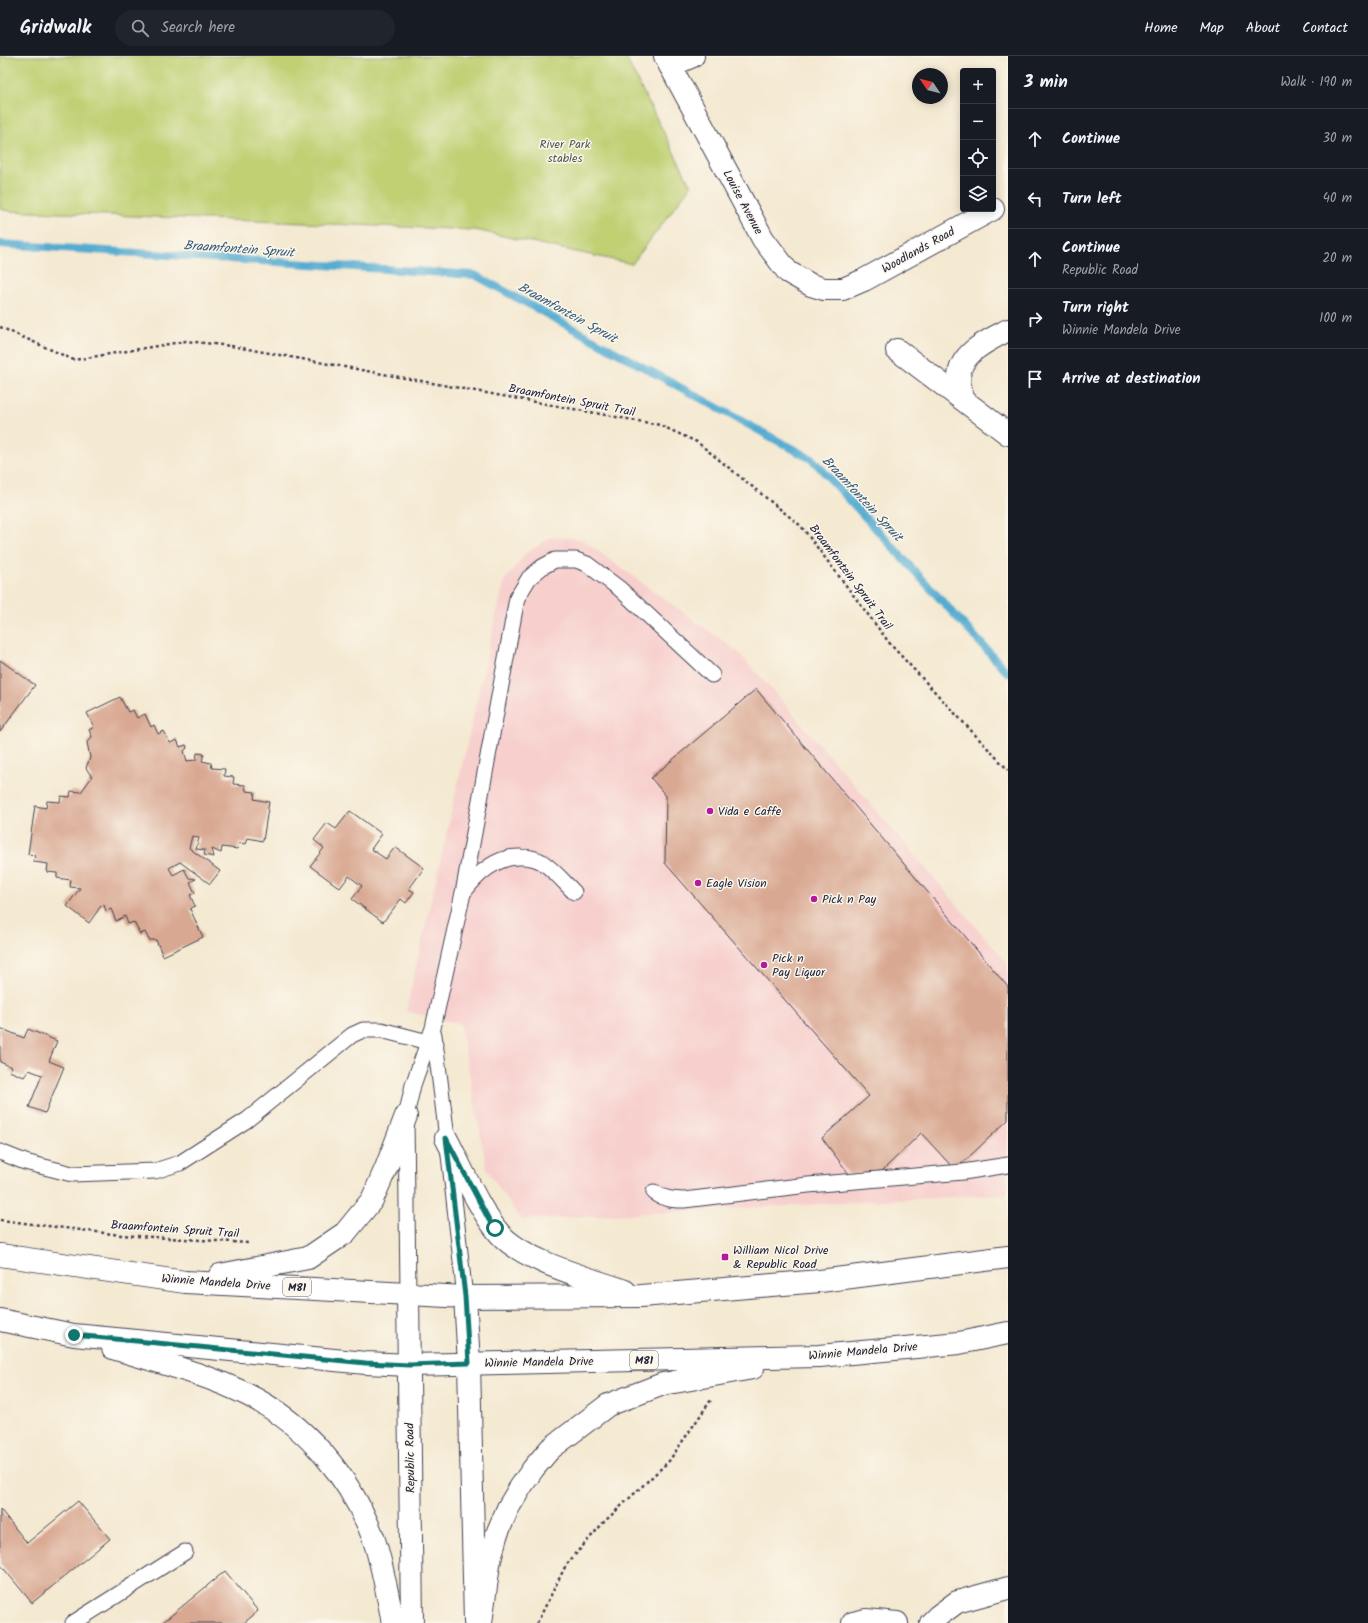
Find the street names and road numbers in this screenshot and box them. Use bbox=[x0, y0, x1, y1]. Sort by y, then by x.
street label: Louise Avenue bbox=[717, 166, 768, 239]
street label: Woodlands Road bbox=[878, 222, 959, 278]
street label: Braamfontein Spruit Trail bbox=[507, 379, 637, 422]
street label: Braamfontein Spruit Trail bbox=[804, 520, 897, 635]
street label: Braamfontein Spruit Trail bbox=[110, 1216, 240, 1243]
street label: Winnie Mandela Drive bbox=[161, 1269, 272, 1296]
road number: M81 bbox=[283, 1278, 311, 1296]
street label: Winnie Mandela Drive bbox=[808, 1337, 919, 1366]
road number: M81 bbox=[630, 1351, 658, 1369]
street label: Winnie Mandela Drive bbox=[484, 1352, 594, 1373]
street label: Republic Road bbox=[400, 1422, 421, 1493]

